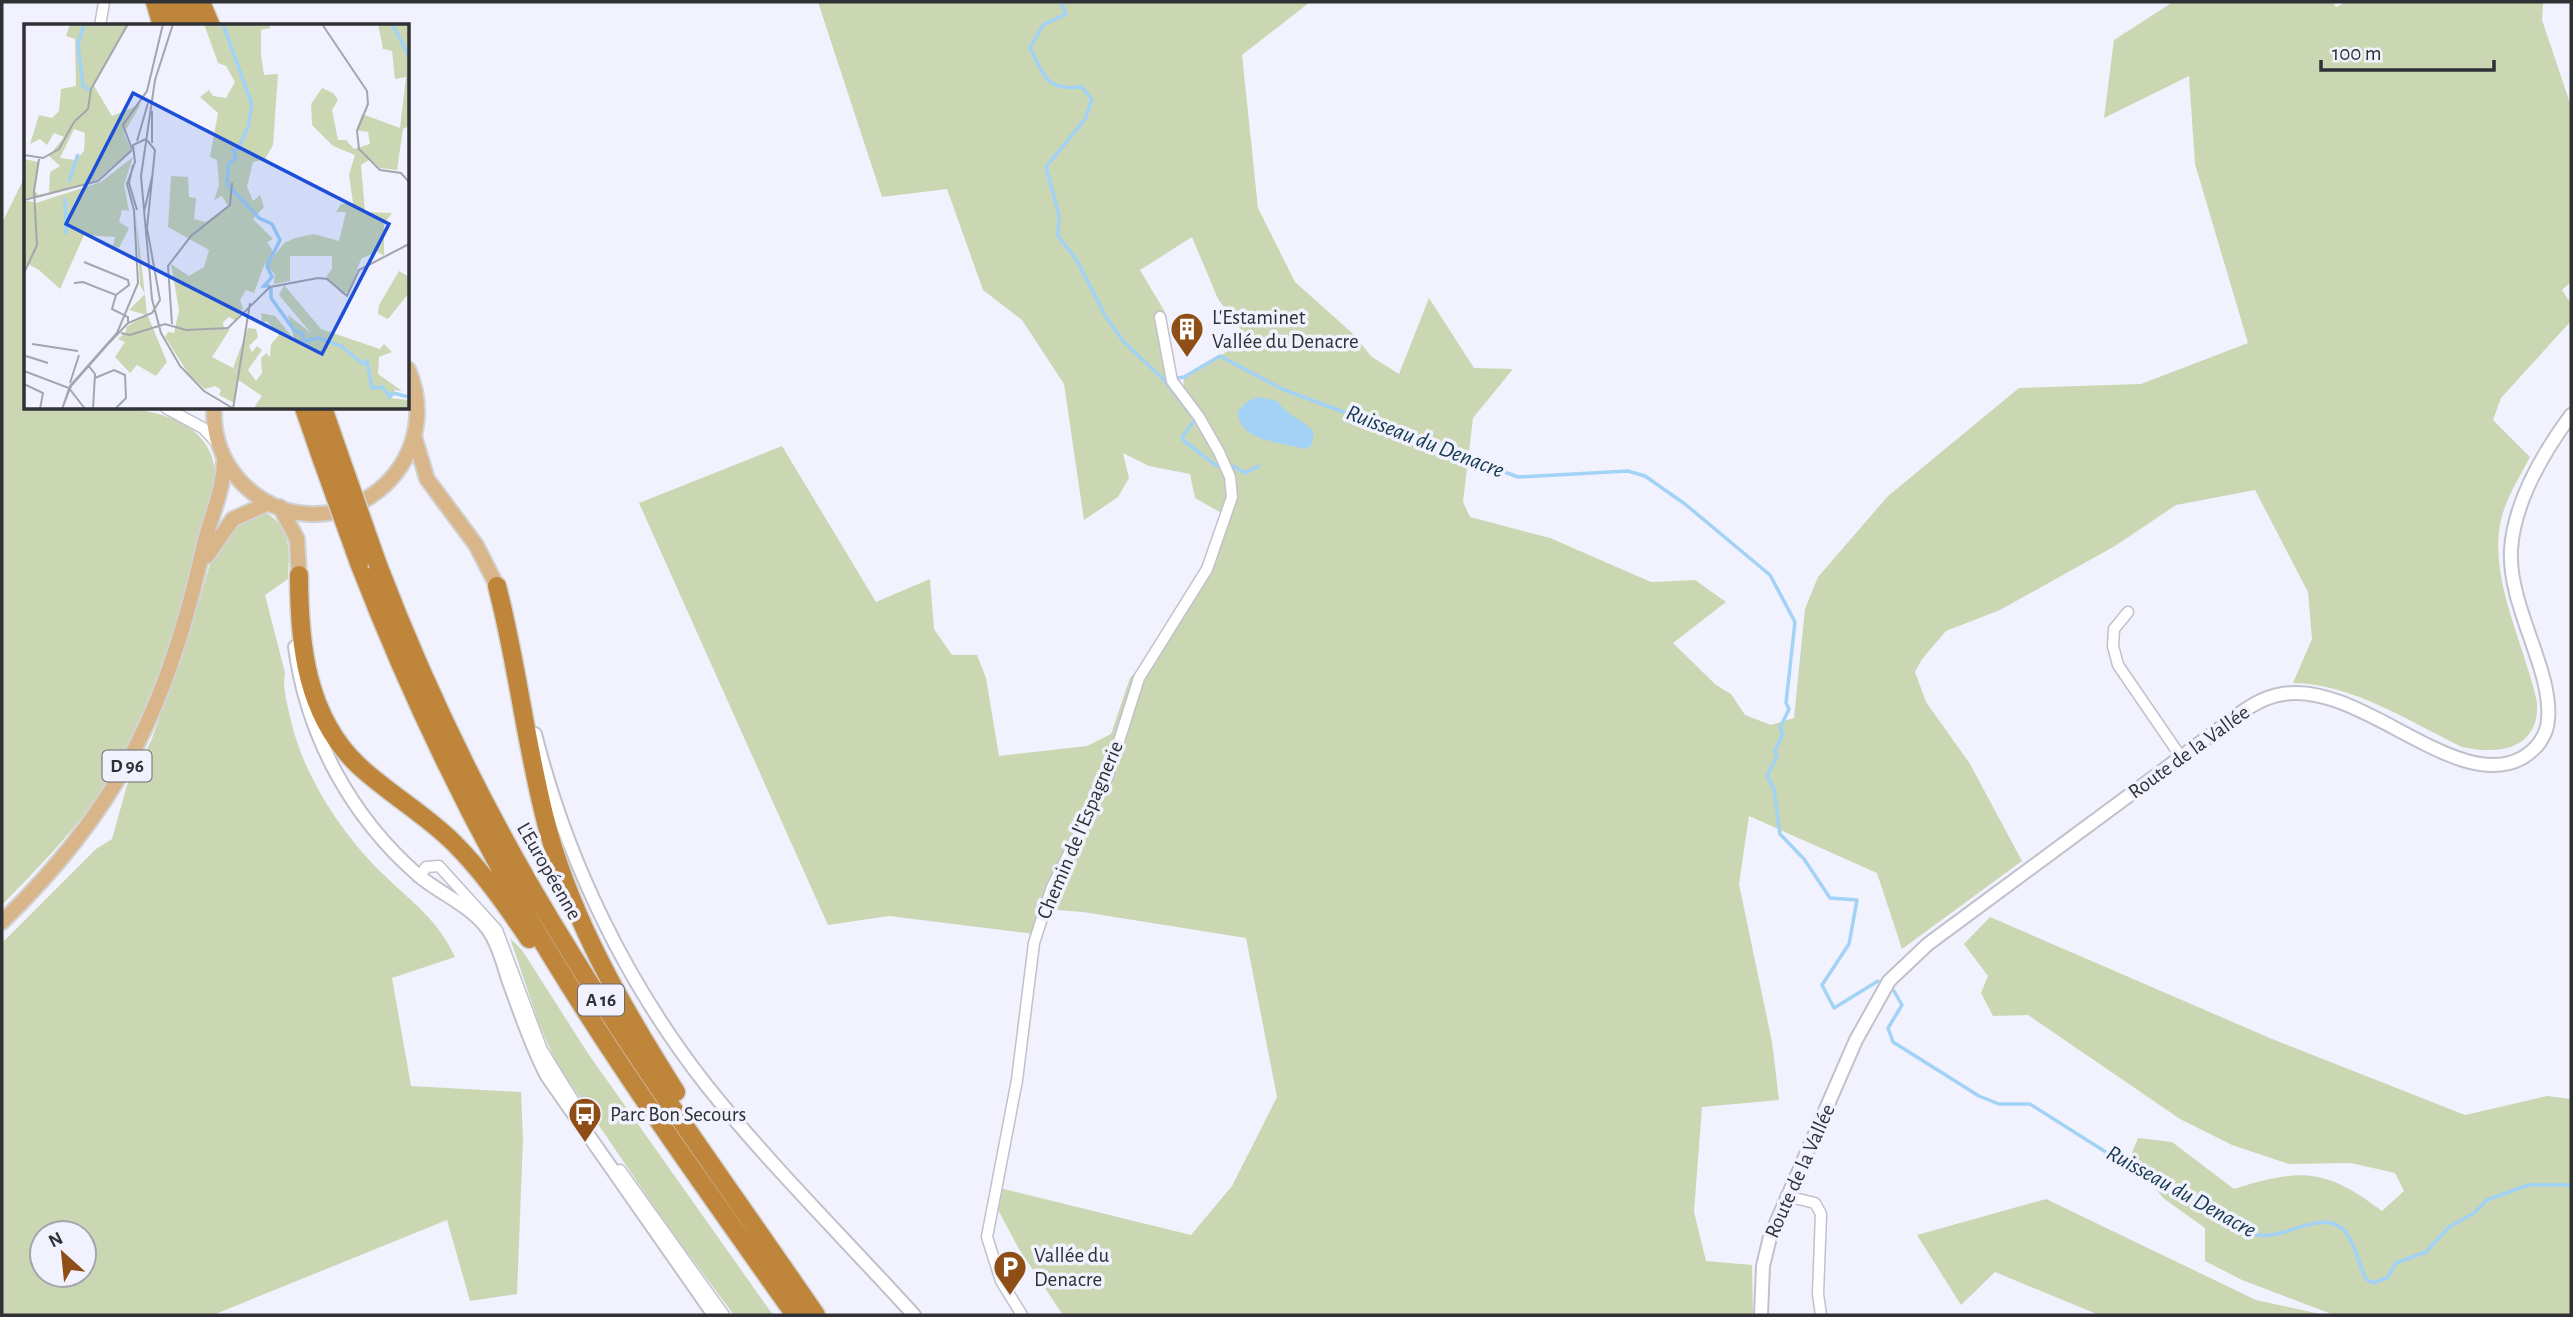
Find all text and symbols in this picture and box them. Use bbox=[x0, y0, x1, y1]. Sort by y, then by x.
inset map bbox=[24, 24, 410, 410]
scale bar bbox=[2321, 28, 2494, 72]
text: 100 m bbox=[2332, 43, 2382, 64]
place label: L'Estaminet Vallée du Denacre bbox=[1212, 307, 1359, 352]
building icon: L'Estaminet Vallée du Denacre bbox=[1168, 310, 1206, 359]
water label: Ruisseau du Denacre bbox=[1343, 401, 1507, 483]
street label: Route de la Vallée bbox=[2125, 701, 2253, 803]
street label: Chemin de l'Espagnerie bbox=[1033, 738, 1127, 922]
road number: D 96 bbox=[102, 750, 152, 782]
street label: L'Européenne bbox=[513, 819, 585, 923]
road number: A 16 bbox=[578, 984, 624, 1016]
bus stop icon: Parc Bon Secours bbox=[566, 1095, 604, 1144]
street label: Route de la Vallée bbox=[1761, 1101, 1839, 1241]
place label: Parc Bon Secours bbox=[610, 1104, 746, 1125]
water label: Ruisseau du Denacre bbox=[2102, 1141, 2260, 1243]
north arrow bbox=[28, 1219, 98, 1289]
text: N bbox=[46, 1229, 66, 1252]
place label: Vallée du Denacre bbox=[1034, 1245, 1109, 1290]
parking icon: Vallée du Denacre bbox=[991, 1248, 1029, 1297]

